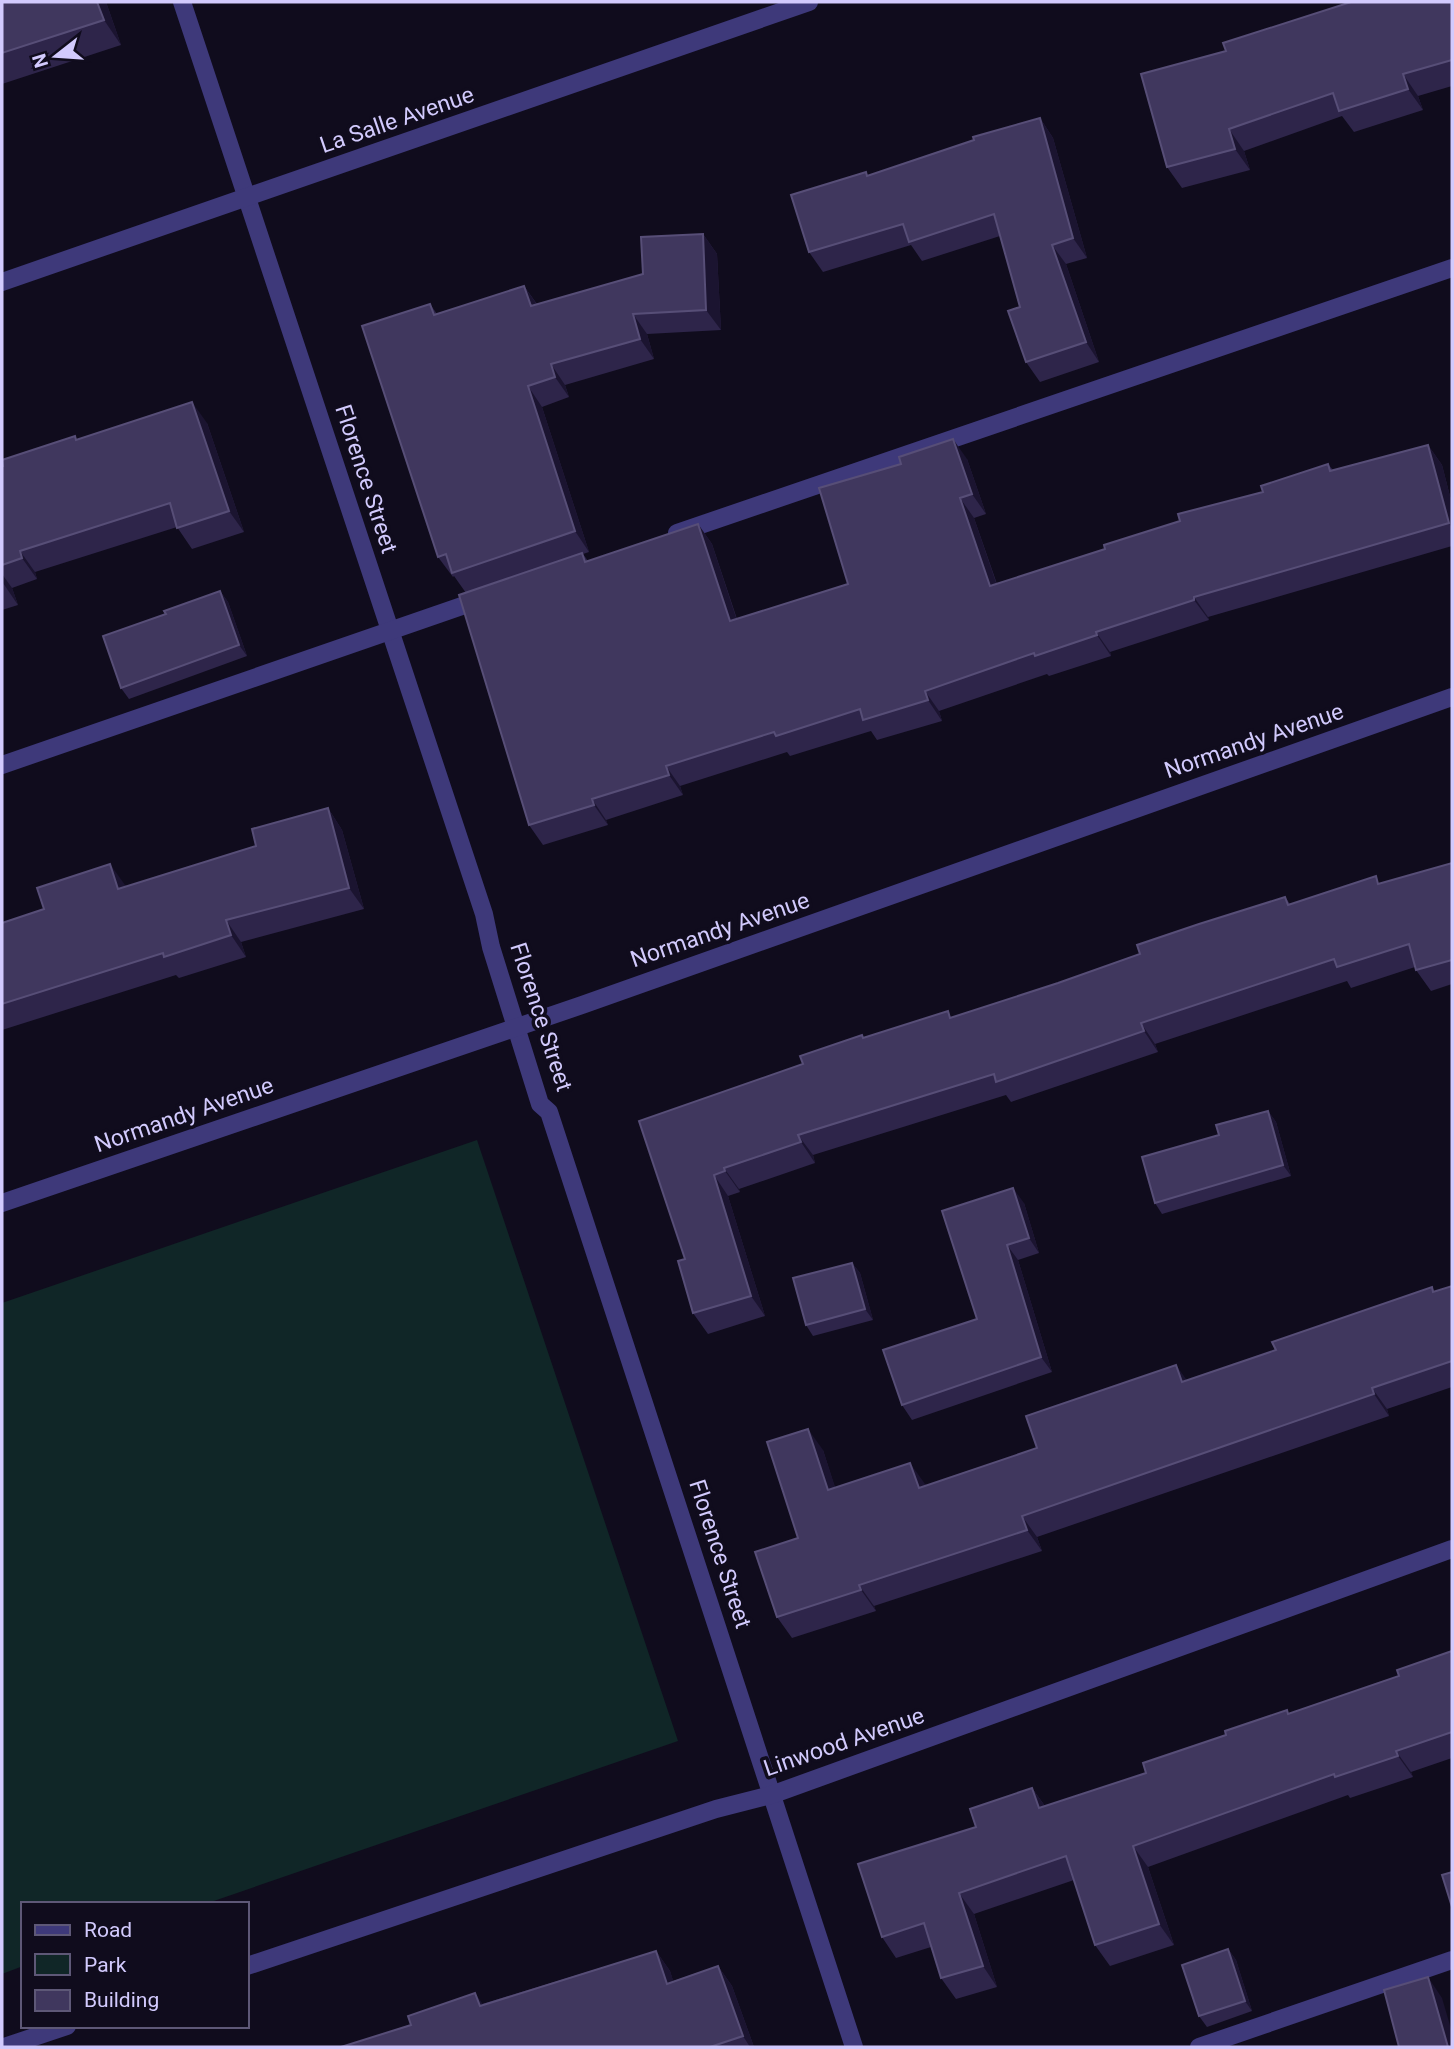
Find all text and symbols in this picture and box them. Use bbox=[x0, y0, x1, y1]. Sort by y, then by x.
north arrow bbox=[21, 21, 91, 91]
text: N bbox=[27, 51, 53, 71]
street label: La Salle Avenue bbox=[316, 81, 478, 159]
street label: Florence Street bbox=[329, 401, 403, 557]
street label: Normandy Avenue bbox=[1161, 698, 1347, 784]
street label: Normandy Avenue bbox=[627, 887, 813, 973]
street label: Florence Street bbox=[504, 939, 578, 1095]
street label: Normandy Avenue bbox=[91, 1072, 277, 1158]
street label: Florence Street bbox=[683, 1476, 757, 1632]
street label: Linwood Avenue bbox=[760, 1702, 928, 1782]
legend bbox=[21, 1902, 248, 2028]
text: Road bbox=[84, 1918, 132, 1942]
text: Park bbox=[84, 1953, 127, 1977]
text: Building bbox=[84, 1988, 159, 2012]

